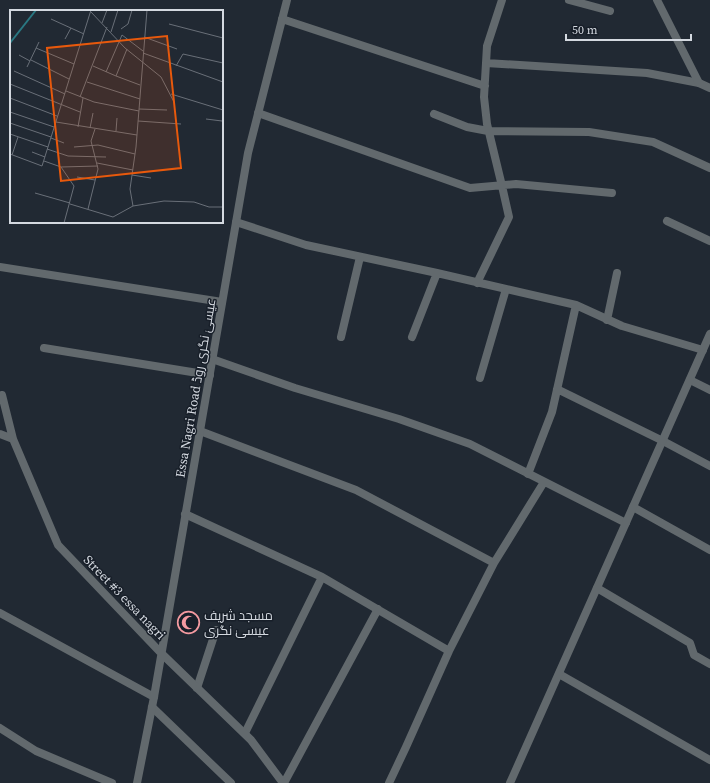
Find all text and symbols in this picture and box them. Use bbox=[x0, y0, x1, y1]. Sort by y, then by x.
inset map bbox=[10, 10, 223, 223]
scale bar bbox=[566, 16, 691, 42]
text: 50 m bbox=[572, 22, 598, 38]
street label: Essa Nagri Road عیسیٰ نگری روڈ bbox=[171, 297, 220, 479]
street label: Street #3 essa nagri bbox=[80, 552, 169, 643]
place label: مسجد شریف عیسیٰ نگری bbox=[204, 607, 273, 639]
mosque icon: مسجد شریف عیسیٰ نگری bbox=[175, 609, 201, 635]

